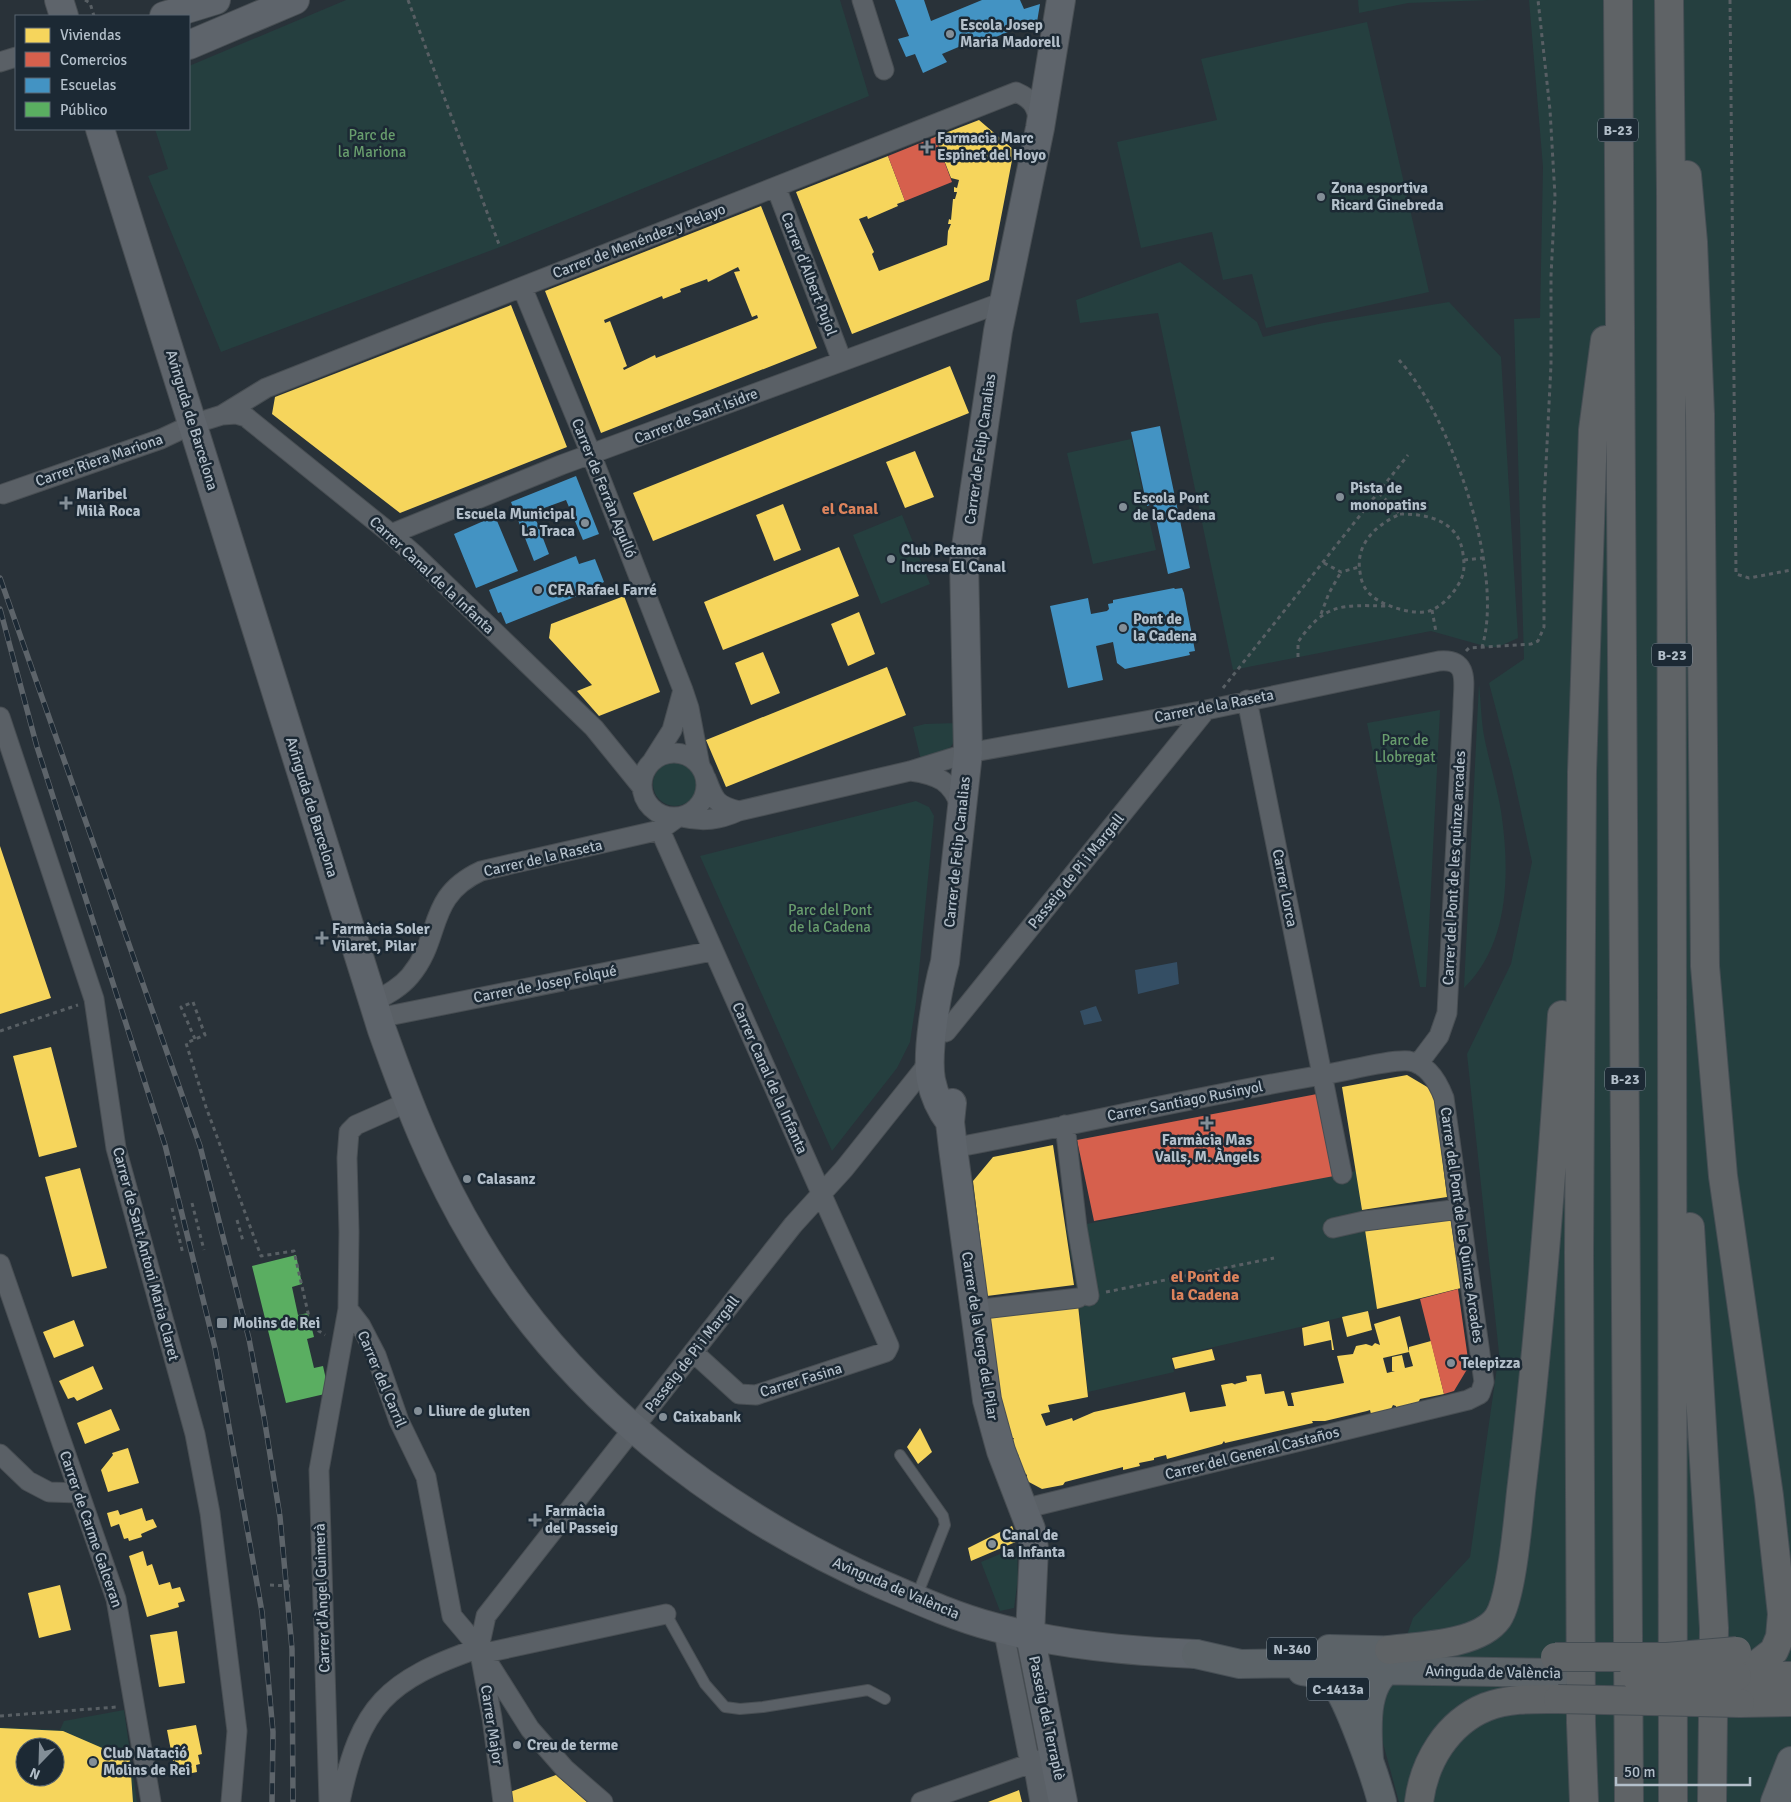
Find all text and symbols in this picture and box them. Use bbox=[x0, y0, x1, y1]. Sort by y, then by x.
legend bbox=[15, 15, 190, 130]
place label: Escola Josep Maria Madorell bbox=[960, 16, 1061, 51]
text: Viviendas bbox=[60, 26, 121, 44]
marker: Escola Josep Maria Madorell bbox=[944, 28, 956, 40]
text: Comercios bbox=[60, 51, 128, 69]
text: Escuelas bbox=[60, 76, 117, 94]
text: Público bbox=[60, 101, 108, 119]
road number: B-23 bbox=[1598, 118, 1638, 142]
park label: Parc de la Mariona bbox=[338, 126, 406, 161]
place label: Farmacia Marc Espinet del Hoyo bbox=[937, 129, 1046, 164]
marker: Farmacia Marc Espinet del Hoyo bbox=[921, 141, 933, 153]
place label: Zona esportiva Ricard Ginebreda bbox=[1331, 179, 1444, 214]
marker: Zona esportiva Ricard Ginebreda bbox=[1315, 191, 1327, 203]
street label: Carrer de Menéndez y Pelayo bbox=[550, 200, 728, 282]
street label: Carrer d'Albert Pujol bbox=[777, 210, 841, 338]
street label: Avinguda de Barcelona bbox=[162, 348, 222, 492]
street label: Carrer de Felip Canalias bbox=[961, 372, 1000, 525]
street label: Carrer de Sant Isidre bbox=[632, 384, 760, 448]
street label: Carrer de Ferràn Agulló bbox=[568, 416, 640, 561]
street label: Carrer Riera Mariona bbox=[33, 430, 165, 490]
place label: Pista de monopatins bbox=[1350, 479, 1427, 514]
place label: Maribel Milà Roca bbox=[76, 485, 141, 520]
place label: Escola Pont de la Cadena bbox=[1133, 489, 1216, 524]
marker: Pista de monopatins bbox=[1334, 491, 1346, 503]
marker: Maribel Milà Roca bbox=[60, 497, 72, 509]
district label: el Canal bbox=[822, 499, 878, 519]
marker: Escola Pont de la Cadena bbox=[1117, 501, 1129, 513]
place label: Escuela Municipal La Traca bbox=[456, 505, 575, 540]
street label: Carrer Canal de la Infanta bbox=[366, 512, 498, 638]
marker: Escuela Municipal La Traca bbox=[579, 517, 591, 529]
place label: Club Petanca Incresa El Canal bbox=[901, 541, 1006, 576]
marker: Club Petanca Incresa El Canal bbox=[885, 553, 897, 565]
place label: CFA Rafael Farré bbox=[548, 581, 657, 599]
marker: CFA Rafael Farré bbox=[532, 584, 544, 596]
place label: Pont de la Cadena bbox=[1133, 610, 1197, 645]
marker: Pont de la Cadena bbox=[1117, 622, 1129, 634]
road number: B-23 bbox=[1652, 644, 1692, 666]
street label: Carrer de la Raseta bbox=[1153, 686, 1275, 726]
park label: Parc de Llobregat bbox=[1374, 731, 1436, 766]
street label: Avinguda de Barcelona bbox=[282, 735, 342, 879]
street label: Carrer del Pont de les quinze arcades bbox=[1439, 750, 1469, 986]
street label: Carrer de Felip Canalias bbox=[940, 775, 974, 928]
street label: Passeig de Pi i Margall bbox=[1024, 810, 1128, 932]
street label: Carrer de la Raseta bbox=[482, 836, 604, 880]
street label: Carrer Lorca bbox=[1269, 848, 1301, 928]
park label: Parc del Pont de la Cadena bbox=[788, 901, 872, 936]
place label: Farmàcia Soler Vilaret, Pilar bbox=[332, 920, 430, 955]
marker: Farmàcia Soler Vilaret, Pilar bbox=[316, 932, 328, 944]
street label: Carrer de Josep Folqué bbox=[472, 961, 618, 1007]
street label: Carrer Canal de la Infanta bbox=[728, 999, 812, 1157]
road number: B-23 bbox=[1605, 1068, 1645, 1090]
street label: Carrer Santiago Rusinyol bbox=[1106, 1077, 1264, 1125]
street label: Carrer del Pont de les Quinze Arcades bbox=[1437, 1106, 1488, 1345]
marker: Farmàcia Mas Valls, M. Àngels bbox=[1201, 1117, 1213, 1129]
place label: Farmàcia Mas Valls, M. Àngels bbox=[1155, 1131, 1260, 1166]
street label: Carrer de Sant Antoni Maria Claret bbox=[109, 1145, 183, 1363]
place label: Calasanz bbox=[477, 1170, 536, 1188]
marker: Calasanz bbox=[461, 1173, 473, 1185]
street label: Carrer de la Verge del Pilar bbox=[958, 1250, 1002, 1422]
district label: el Pont de la Cadena bbox=[1171, 1267, 1239, 1305]
street label: Passeig de Pi i Margall bbox=[641, 1292, 743, 1416]
place label: Molins de Rei bbox=[233, 1314, 320, 1332]
marker: Molins de Rei bbox=[215, 1316, 229, 1330]
street label: Carrer del Carril bbox=[354, 1328, 410, 1430]
place label: Telepizza bbox=[1461, 1354, 1521, 1372]
marker: Telepizza bbox=[1445, 1357, 1457, 1369]
street label: Carrer Fasina bbox=[758, 1359, 844, 1401]
place label: Lliure de gluten bbox=[428, 1402, 530, 1420]
marker: Lliure de gluten bbox=[412, 1405, 424, 1417]
place label: Caixabank bbox=[673, 1408, 741, 1426]
marker: Caixabank bbox=[657, 1411, 669, 1423]
street label: Carrer del General Castaños bbox=[1163, 1423, 1341, 1483]
street label: Carrer de Carme Galceran bbox=[56, 1448, 126, 1610]
place label: Farmàcia del Passeig bbox=[545, 1502, 618, 1537]
marker: Farmàcia del Passeig bbox=[529, 1514, 541, 1526]
street label: Carrer d'Àngel Guimerà bbox=[309, 1523, 334, 1673]
place label: Canal de la Infanta bbox=[1002, 1526, 1066, 1561]
marker: Canal de la Infanta bbox=[986, 1538, 998, 1550]
street label: Avinguda de València bbox=[830, 1553, 962, 1623]
road number: N-340 bbox=[1267, 1638, 1317, 1660]
street label: Passeig del Terraplè bbox=[1025, 1654, 1069, 1782]
street label: Avinguda de València bbox=[1425, 1662, 1561, 1682]
road number: C-1413a bbox=[1307, 1678, 1369, 1700]
street label: Carrer Major bbox=[477, 1684, 507, 1767]
place label: Creu de terme bbox=[527, 1736, 618, 1754]
north arrow bbox=[15, 1737, 65, 1787]
marker: Creu de terme bbox=[511, 1739, 523, 1751]
place label: Club Natació Molins de Rei bbox=[103, 1744, 190, 1779]
scale bar bbox=[1616, 1754, 1750, 1786]
marker: Club Natació Molins de Rei bbox=[87, 1756, 99, 1768]
text: 50 m bbox=[1624, 1763, 1655, 1781]
text: N bbox=[27, 1764, 43, 1783]

